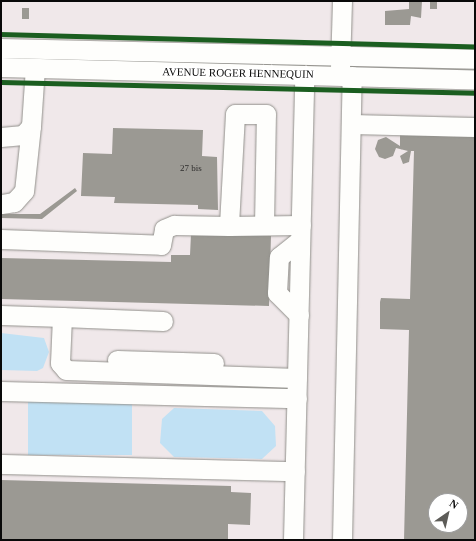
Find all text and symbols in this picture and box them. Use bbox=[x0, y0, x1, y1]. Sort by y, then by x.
street label: AVENUE ROGER HENNEQUIN bbox=[162, 65, 314, 81]
house number: 27 bis bbox=[180, 163, 202, 173]
north arrow bbox=[428, 493, 468, 533]
text: N bbox=[447, 497, 461, 511]

